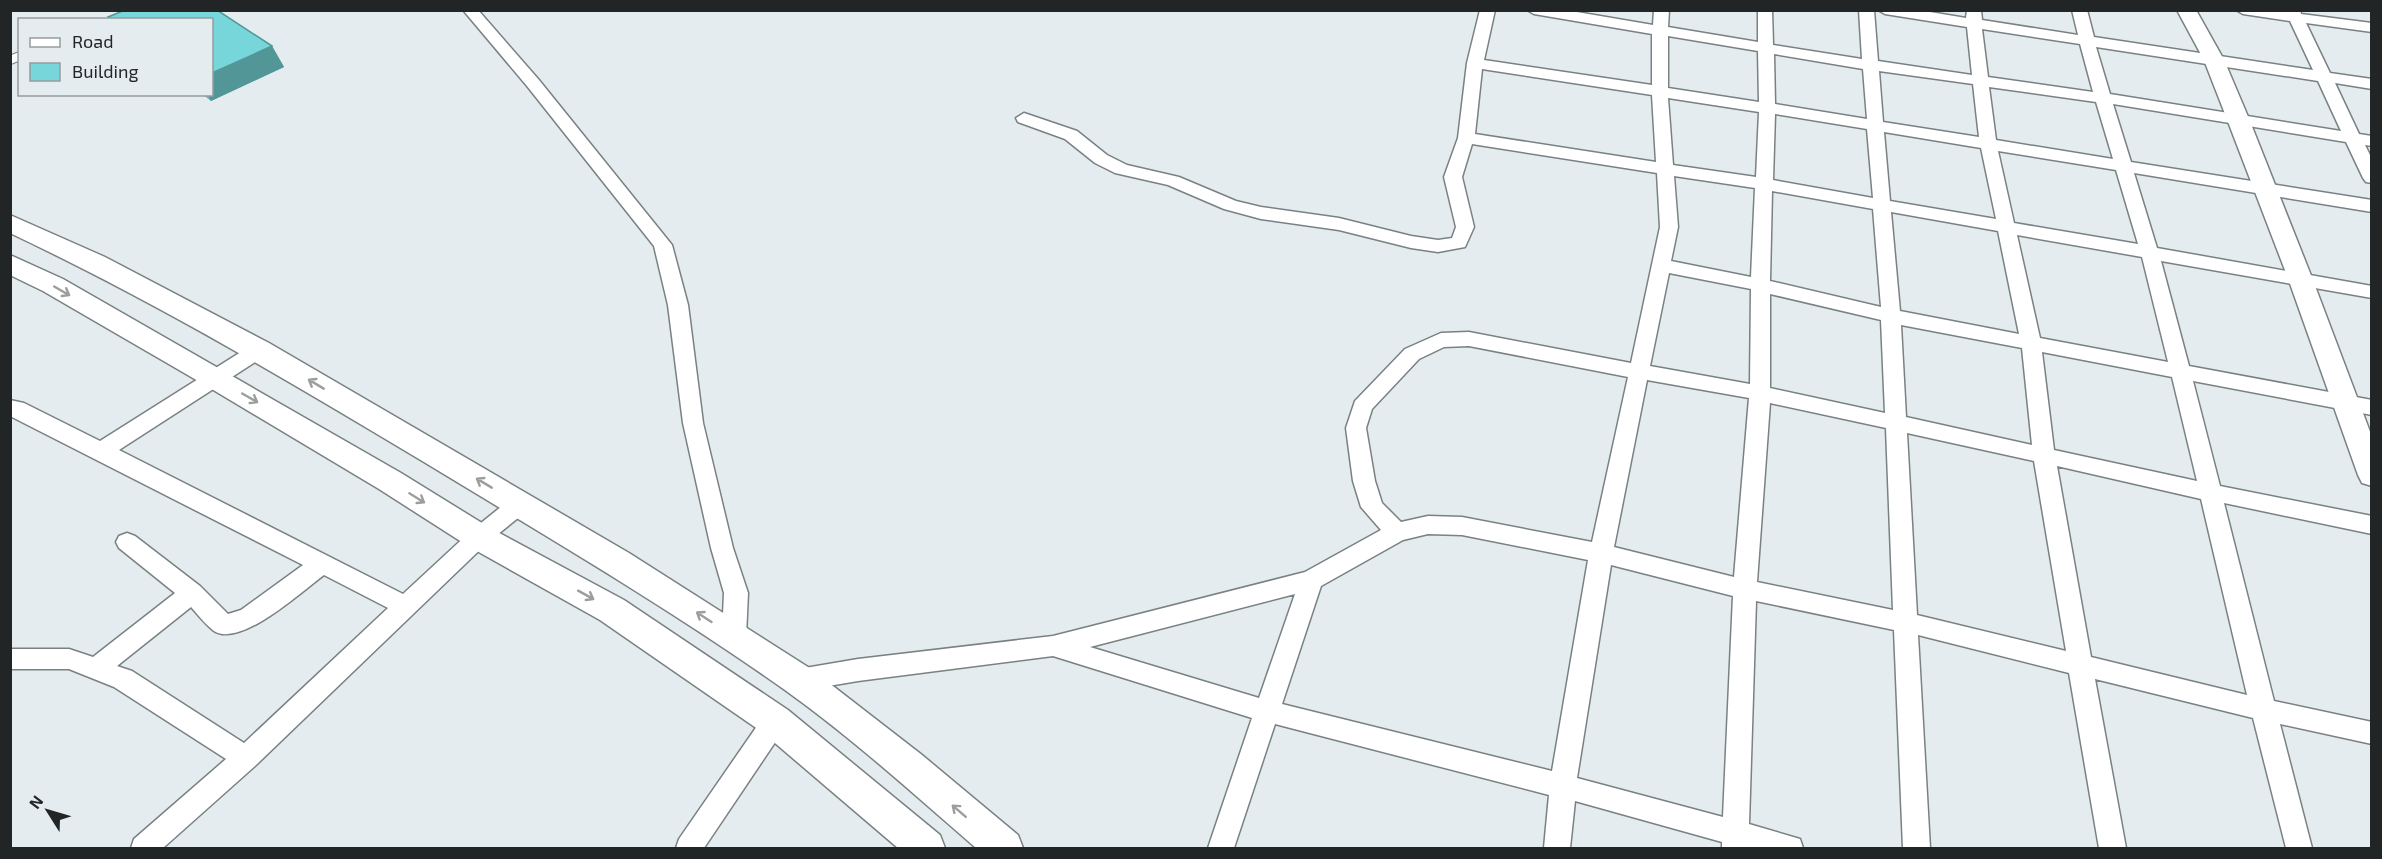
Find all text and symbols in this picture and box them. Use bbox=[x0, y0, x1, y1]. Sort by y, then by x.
legend bbox=[18, 18, 213, 96]
text: Road bbox=[72, 30, 113, 52]
text: Building bbox=[72, 60, 139, 82]
one-way arrow bbox=[53, 285, 70, 297]
one-way arrow bbox=[307, 377, 324, 389]
one-way arrow bbox=[241, 393, 258, 405]
one-way arrow bbox=[475, 476, 492, 488]
one-way arrow bbox=[408, 492, 425, 504]
one-way arrow bbox=[577, 590, 594, 602]
one-way arrow bbox=[695, 611, 712, 624]
north arrow bbox=[18, 781, 78, 841]
text: N bbox=[25, 791, 47, 812]
one-way arrow bbox=[951, 804, 967, 817]

